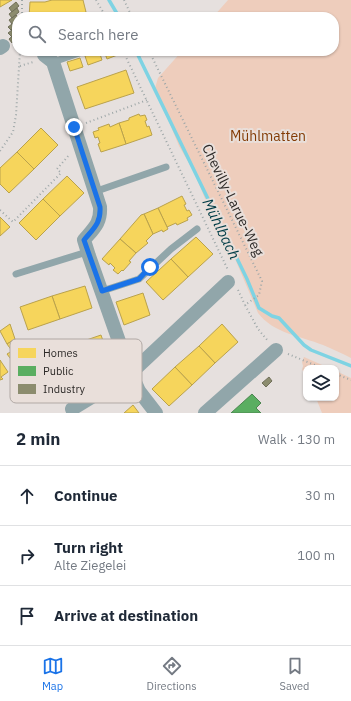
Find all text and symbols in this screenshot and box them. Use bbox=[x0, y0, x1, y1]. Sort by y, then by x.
search box bbox=[12, 12, 339, 56]
icon: search bbox=[26, 23, 48, 45]
text: Search here bbox=[58, 25, 138, 44]
route end bbox=[65, 118, 83, 136]
park label: Mühlmatten bbox=[230, 127, 306, 145]
street label: Chevilly-Larue-Weg bbox=[198, 141, 268, 260]
water label: Mühlbach bbox=[198, 195, 244, 262]
route start bbox=[141, 258, 159, 276]
legend bbox=[10, 339, 142, 403]
text: Homes bbox=[43, 346, 78, 360]
text: Public bbox=[43, 364, 74, 378]
map controls bbox=[303, 365, 339, 401]
button: layers bbox=[303, 365, 339, 401]
text: Industry bbox=[43, 382, 86, 396]
text: 2 min bbox=[16, 428, 60, 450]
text: Walk · 130 m bbox=[258, 431, 335, 448]
icon: ahead bbox=[16, 485, 38, 507]
text: Continue bbox=[54, 486, 118, 505]
text: 30 m bbox=[305, 487, 335, 504]
text: Turn right bbox=[54, 538, 123, 557]
icon: right bbox=[16, 545, 38, 567]
text: 100 m bbox=[297, 547, 335, 564]
text: Alte Ziegelei bbox=[54, 557, 126, 574]
icon: arrive bbox=[16, 605, 38, 627]
text: Arrive at destination bbox=[54, 606, 198, 625]
tab: Map bbox=[42, 655, 64, 693]
tab: Directions bbox=[147, 655, 197, 693]
tab: Saved bbox=[280, 655, 309, 693]

